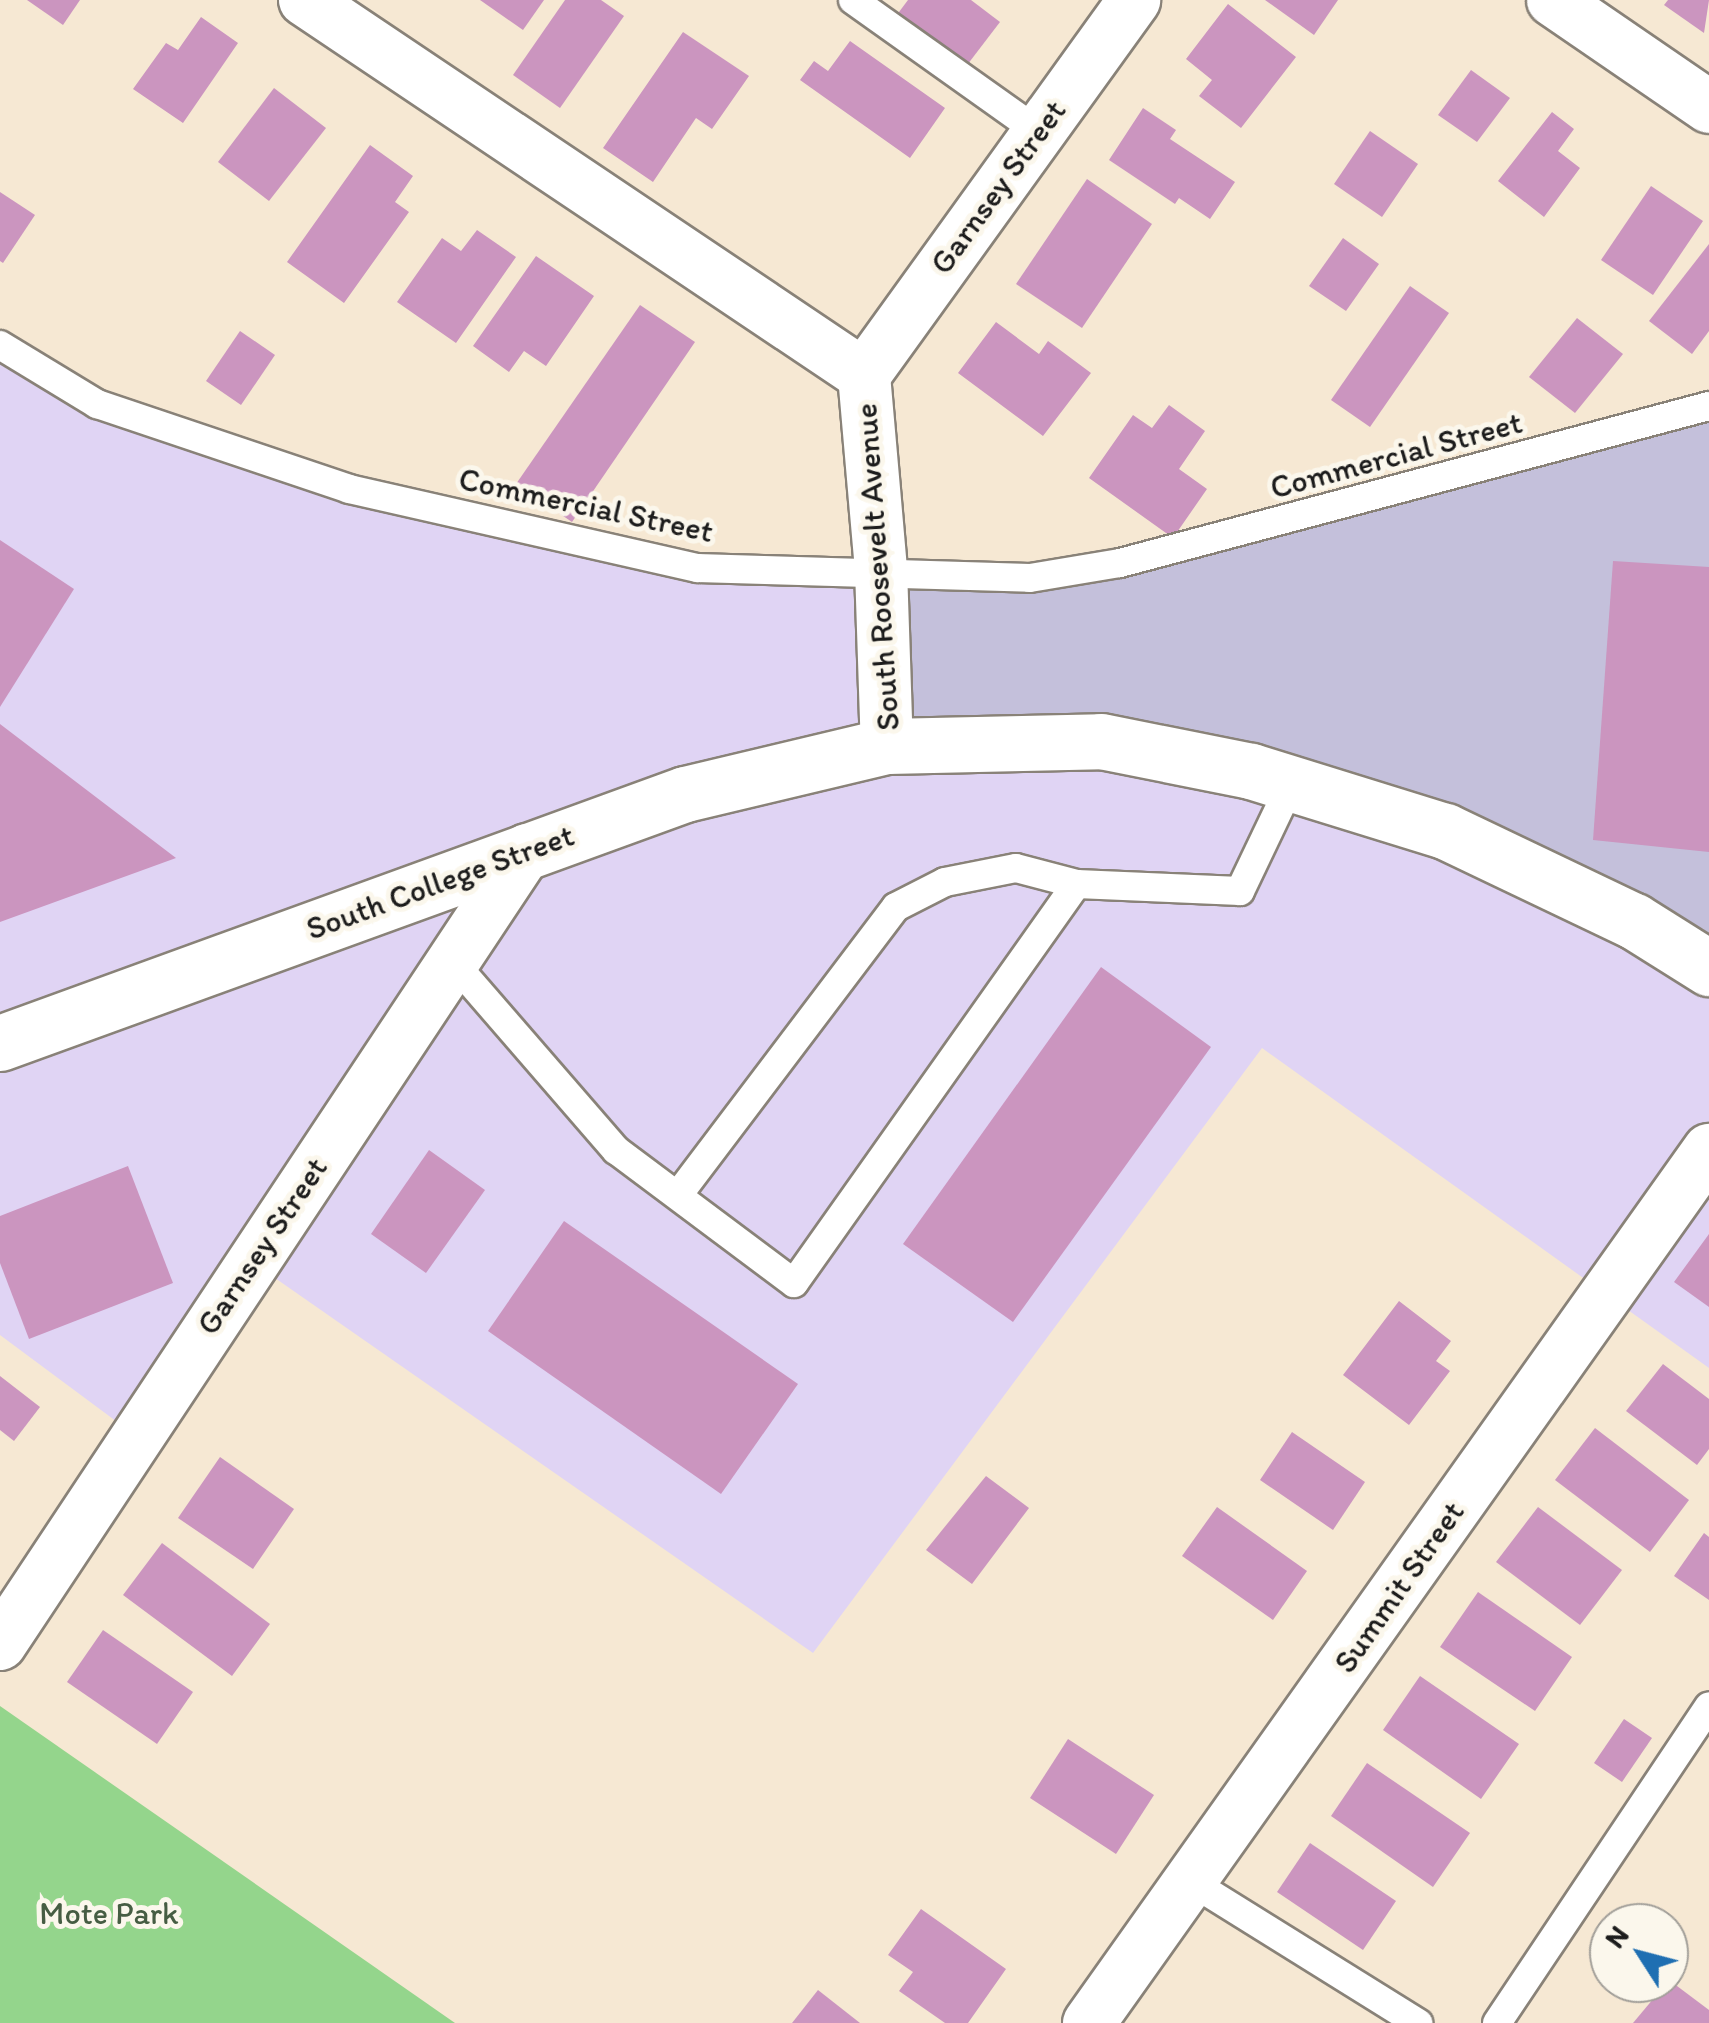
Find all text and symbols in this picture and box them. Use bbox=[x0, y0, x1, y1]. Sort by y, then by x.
street label: Garnsey Street bbox=[922, 93, 1074, 281]
street label: South Roosevelt Avenue bbox=[846, 402, 908, 732]
street label: Commercial Street bbox=[1266, 403, 1526, 507]
street label: Commercial Street bbox=[456, 459, 716, 551]
street label: South College Street bbox=[301, 816, 579, 948]
street label: Garnsey Street bbox=[189, 1150, 335, 1342]
street label: Summit Street bbox=[1326, 1494, 1472, 1680]
park label: Mote Park bbox=[40, 1894, 178, 1932]
north arrow bbox=[1589, 1903, 1689, 2003]
text: N bbox=[1597, 1919, 1636, 1954]

